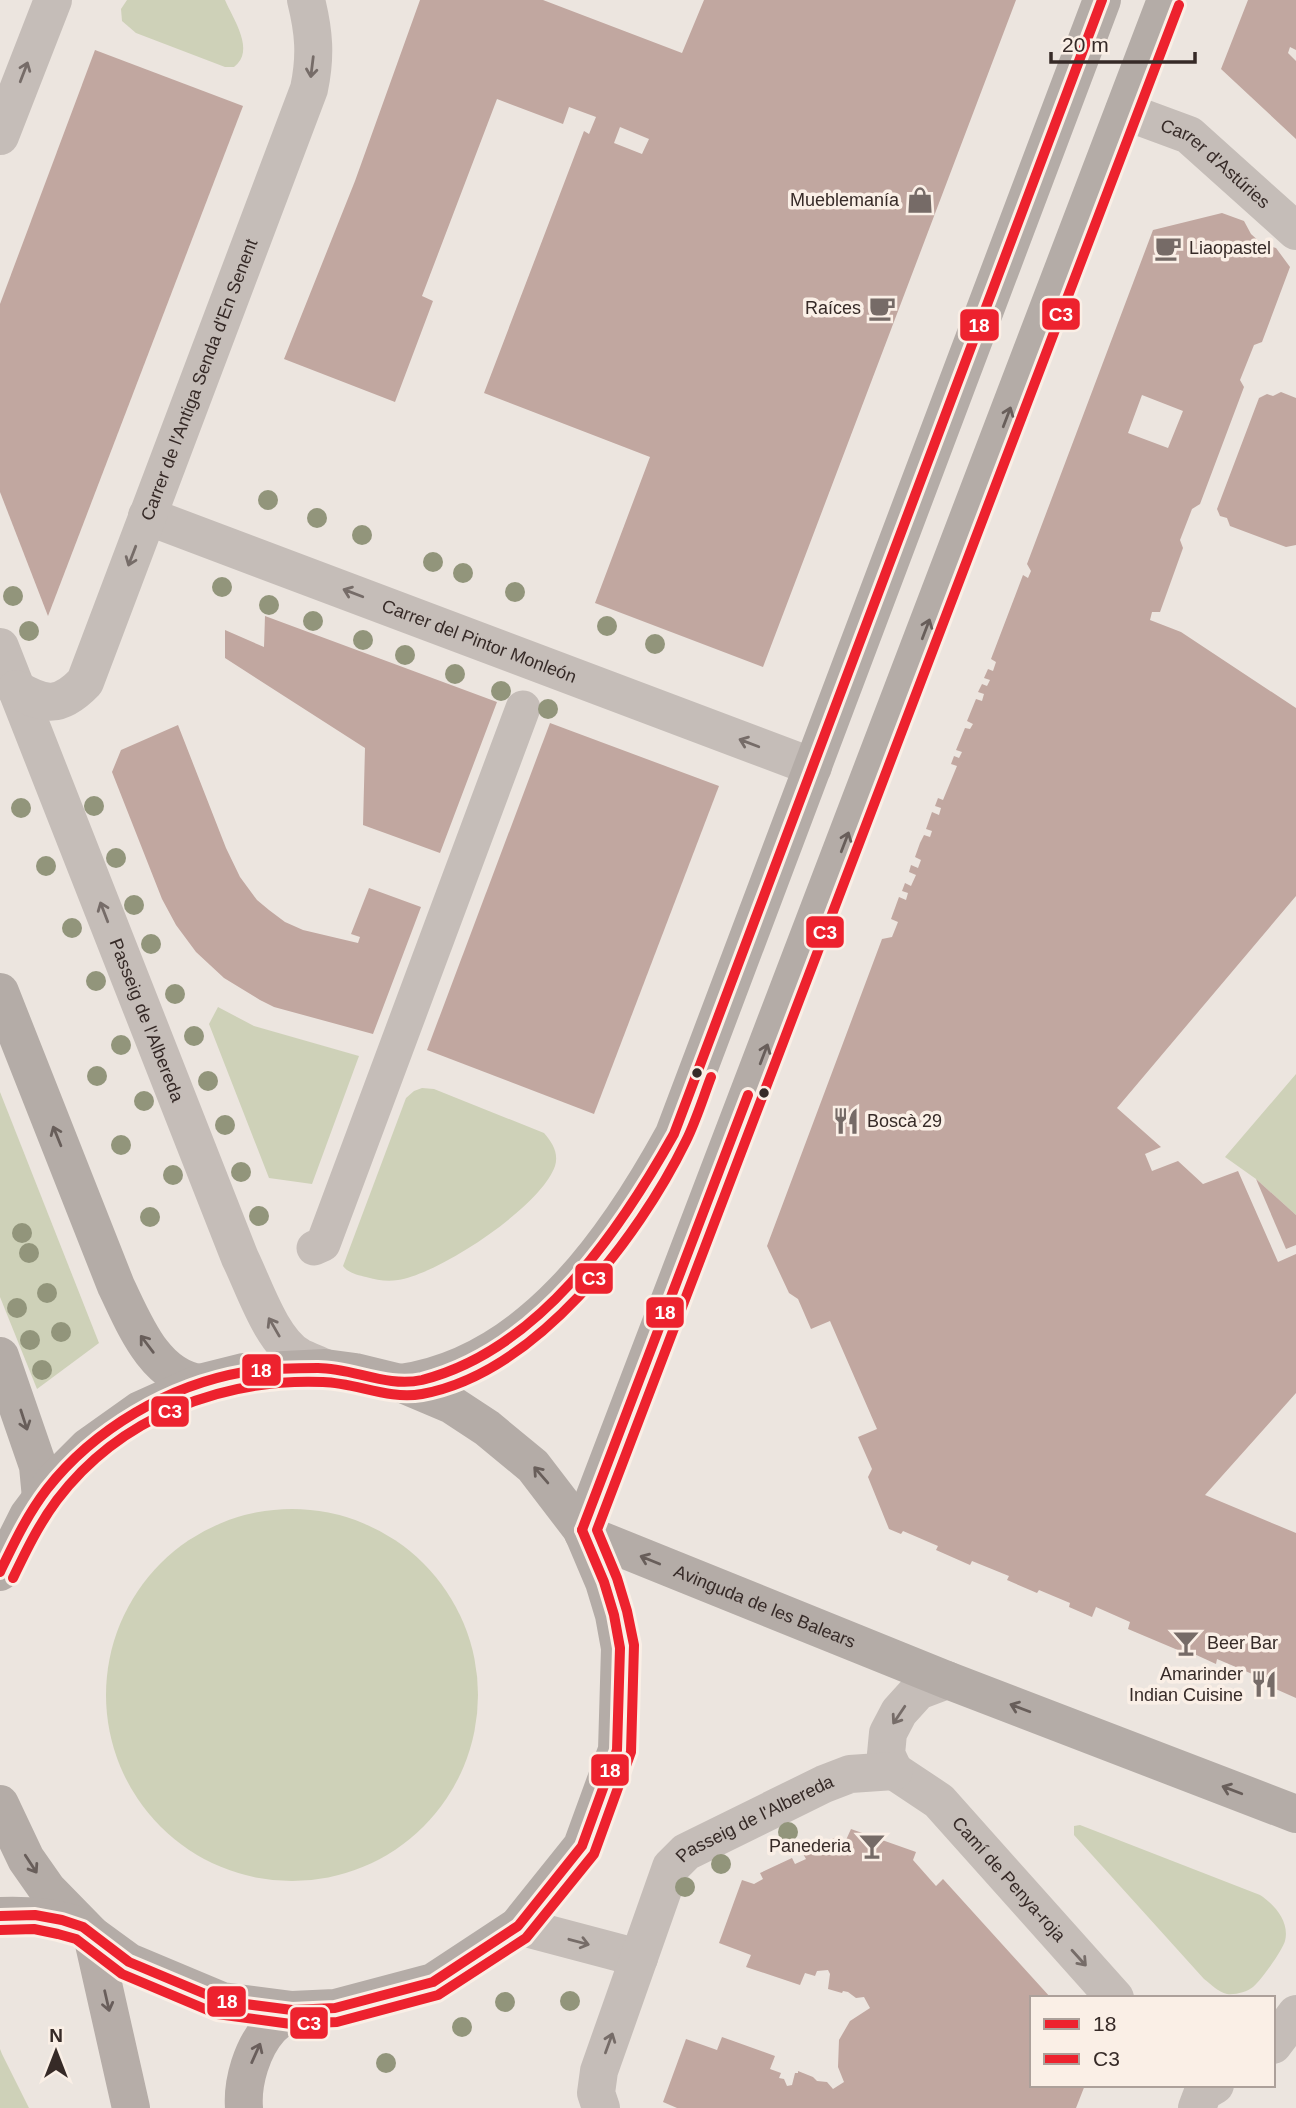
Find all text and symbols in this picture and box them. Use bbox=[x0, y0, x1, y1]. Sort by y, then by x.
scale bar bbox=[1051, 21, 1194, 65]
text: 20 m bbox=[1062, 33, 1109, 56]
one-way arrow bbox=[306, 55, 319, 78]
one-way arrow bbox=[19, 61, 32, 83]
street label: Carrer d'Astúries bbox=[1158, 115, 1274, 213]
shop icon: Mueblemanía bbox=[905, 185, 935, 215]
place label: Mueblemanía bbox=[790, 190, 900, 210]
cafe icon: Liaopastel bbox=[1153, 233, 1183, 263]
street label: Carrer de l'Antiga Senda d'En Senent bbox=[137, 236, 261, 523]
place label: Liaopastel bbox=[1189, 238, 1271, 258]
cafe icon: Raíces bbox=[867, 293, 897, 323]
line badge: C3 bbox=[1041, 297, 1081, 331]
place label: Raíces bbox=[805, 298, 861, 318]
text: C3 bbox=[1049, 304, 1073, 325]
line badge: 18 bbox=[959, 308, 1000, 342]
text: 18 bbox=[968, 315, 990, 336]
one-way arrow bbox=[1002, 406, 1015, 428]
one-way arrow bbox=[125, 545, 137, 567]
one-way arrow bbox=[343, 586, 365, 599]
street label: Carrer del Pintor Monleón bbox=[379, 595, 579, 687]
one-way arrow bbox=[921, 619, 933, 641]
one-way arrow bbox=[739, 736, 761, 748]
one-way arrow bbox=[840, 831, 852, 853]
one-way arrow bbox=[97, 902, 110, 924]
line badge: C3 bbox=[805, 915, 845, 949]
text: C3 bbox=[813, 922, 837, 943]
street label: Passeig de l'Albereda bbox=[106, 936, 188, 1106]
one-way arrow bbox=[758, 1044, 771, 1066]
unlabelled marker bbox=[690, 1066, 704, 1080]
unlabelled marker bbox=[757, 1086, 771, 1100]
restaurant icon: Boscà 29 bbox=[831, 1106, 861, 1136]
place label: Boscà 29 bbox=[867, 1111, 942, 1131]
one-way arrow bbox=[50, 1126, 63, 1147]
line badge: C3 bbox=[574, 1262, 614, 1295]
text: C3 bbox=[582, 1268, 606, 1289]
line badge: 18 bbox=[645, 1296, 685, 1329]
text: 18 bbox=[654, 1302, 676, 1323]
one-way arrow bbox=[267, 1317, 281, 1337]
one-way arrow bbox=[140, 1335, 155, 1354]
line badge: 18 bbox=[241, 1353, 282, 1387]
text: 18 bbox=[250, 1360, 272, 1381]
line badge: C3 bbox=[150, 1395, 190, 1428]
text: C3 bbox=[158, 1401, 182, 1422]
one-way arrow bbox=[19, 1409, 31, 1431]
one-way arrow bbox=[533, 1466, 549, 1484]
one-way arrow bbox=[639, 1552, 661, 1565]
street label: Avinguda de les Balears bbox=[671, 1561, 858, 1652]
bar icon: Beer Bar bbox=[1171, 1628, 1201, 1658]
place label: Beer Bar bbox=[1207, 1633, 1278, 1653]
place label: Amarinder Indian Cuisine bbox=[1129, 1664, 1243, 1705]
restaurant icon: Amarinder Indian Cuisine bbox=[1249, 1669, 1279, 1699]
one-way arrow bbox=[1010, 1701, 1031, 1714]
one-way arrow bbox=[892, 1705, 906, 1724]
line badge: 18 bbox=[590, 1753, 630, 1787]
text: 18 bbox=[599, 1760, 621, 1781]
street label: Passeig de l'Albereda bbox=[672, 1771, 837, 1866]
one-way arrow bbox=[1222, 1783, 1244, 1795]
street label: Camí de Penya-roja bbox=[948, 1813, 1070, 1946]
bar icon: Panederia bbox=[857, 1831, 887, 1861]
place label: Panederia bbox=[769, 1836, 852, 1856]
one-way arrow bbox=[24, 1854, 38, 1874]
one-way arrow bbox=[567, 1936, 590, 1949]
one-way arrow bbox=[1071, 1949, 1088, 1966]
line badge: 18 bbox=[206, 1985, 247, 2018]
one-way arrow bbox=[101, 1989, 114, 2012]
text: 18 bbox=[216, 1991, 238, 2012]
legend bbox=[1030, 1996, 1275, 2087]
line badge: C3 bbox=[289, 2006, 329, 2040]
text: 18 bbox=[1093, 2012, 1116, 2035]
text: C3 bbox=[297, 2013, 321, 2034]
north arrow bbox=[21, 2017, 91, 2087]
text: N bbox=[49, 2025, 63, 2046]
one-way arrow bbox=[604, 2032, 616, 2054]
one-way arrow bbox=[250, 2043, 263, 2064]
text: C3 bbox=[1093, 2047, 1120, 2070]

